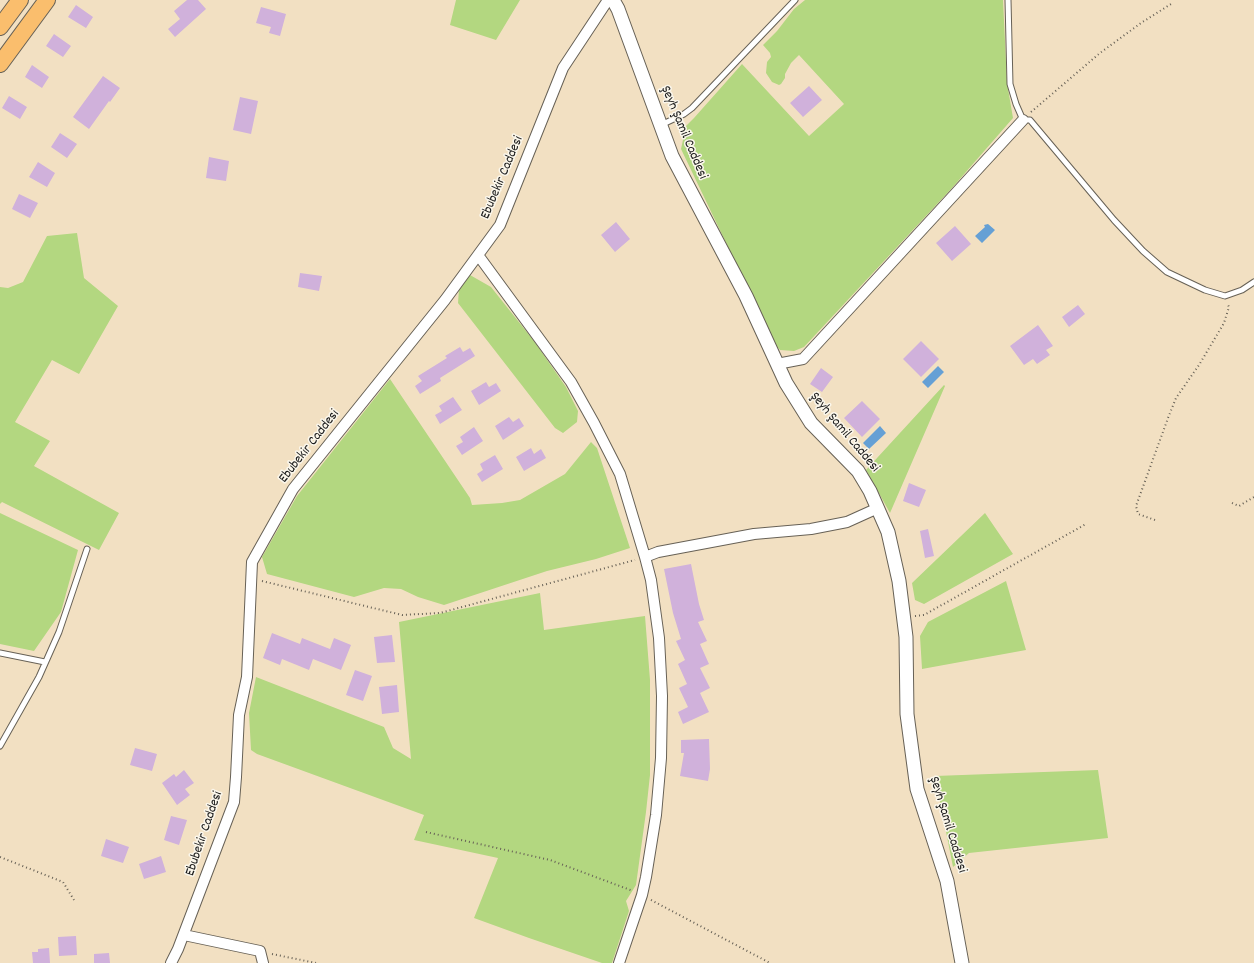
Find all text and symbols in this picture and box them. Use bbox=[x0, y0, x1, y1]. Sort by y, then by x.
street label: Şeyh Şamil Caddesi bbox=[656, 84, 710, 182]
street label: Ebubekir Caddesi bbox=[478, 134, 528, 222]
street label: Şeyh Şamil Caddesi bbox=[806, 390, 882, 476]
street label: Ebubekir Caddesi bbox=[276, 407, 344, 487]
street label: Şeyh Şamil Caddesi bbox=[924, 775, 970, 875]
street label: Ebubekir Caddesi bbox=[183, 789, 227, 879]

